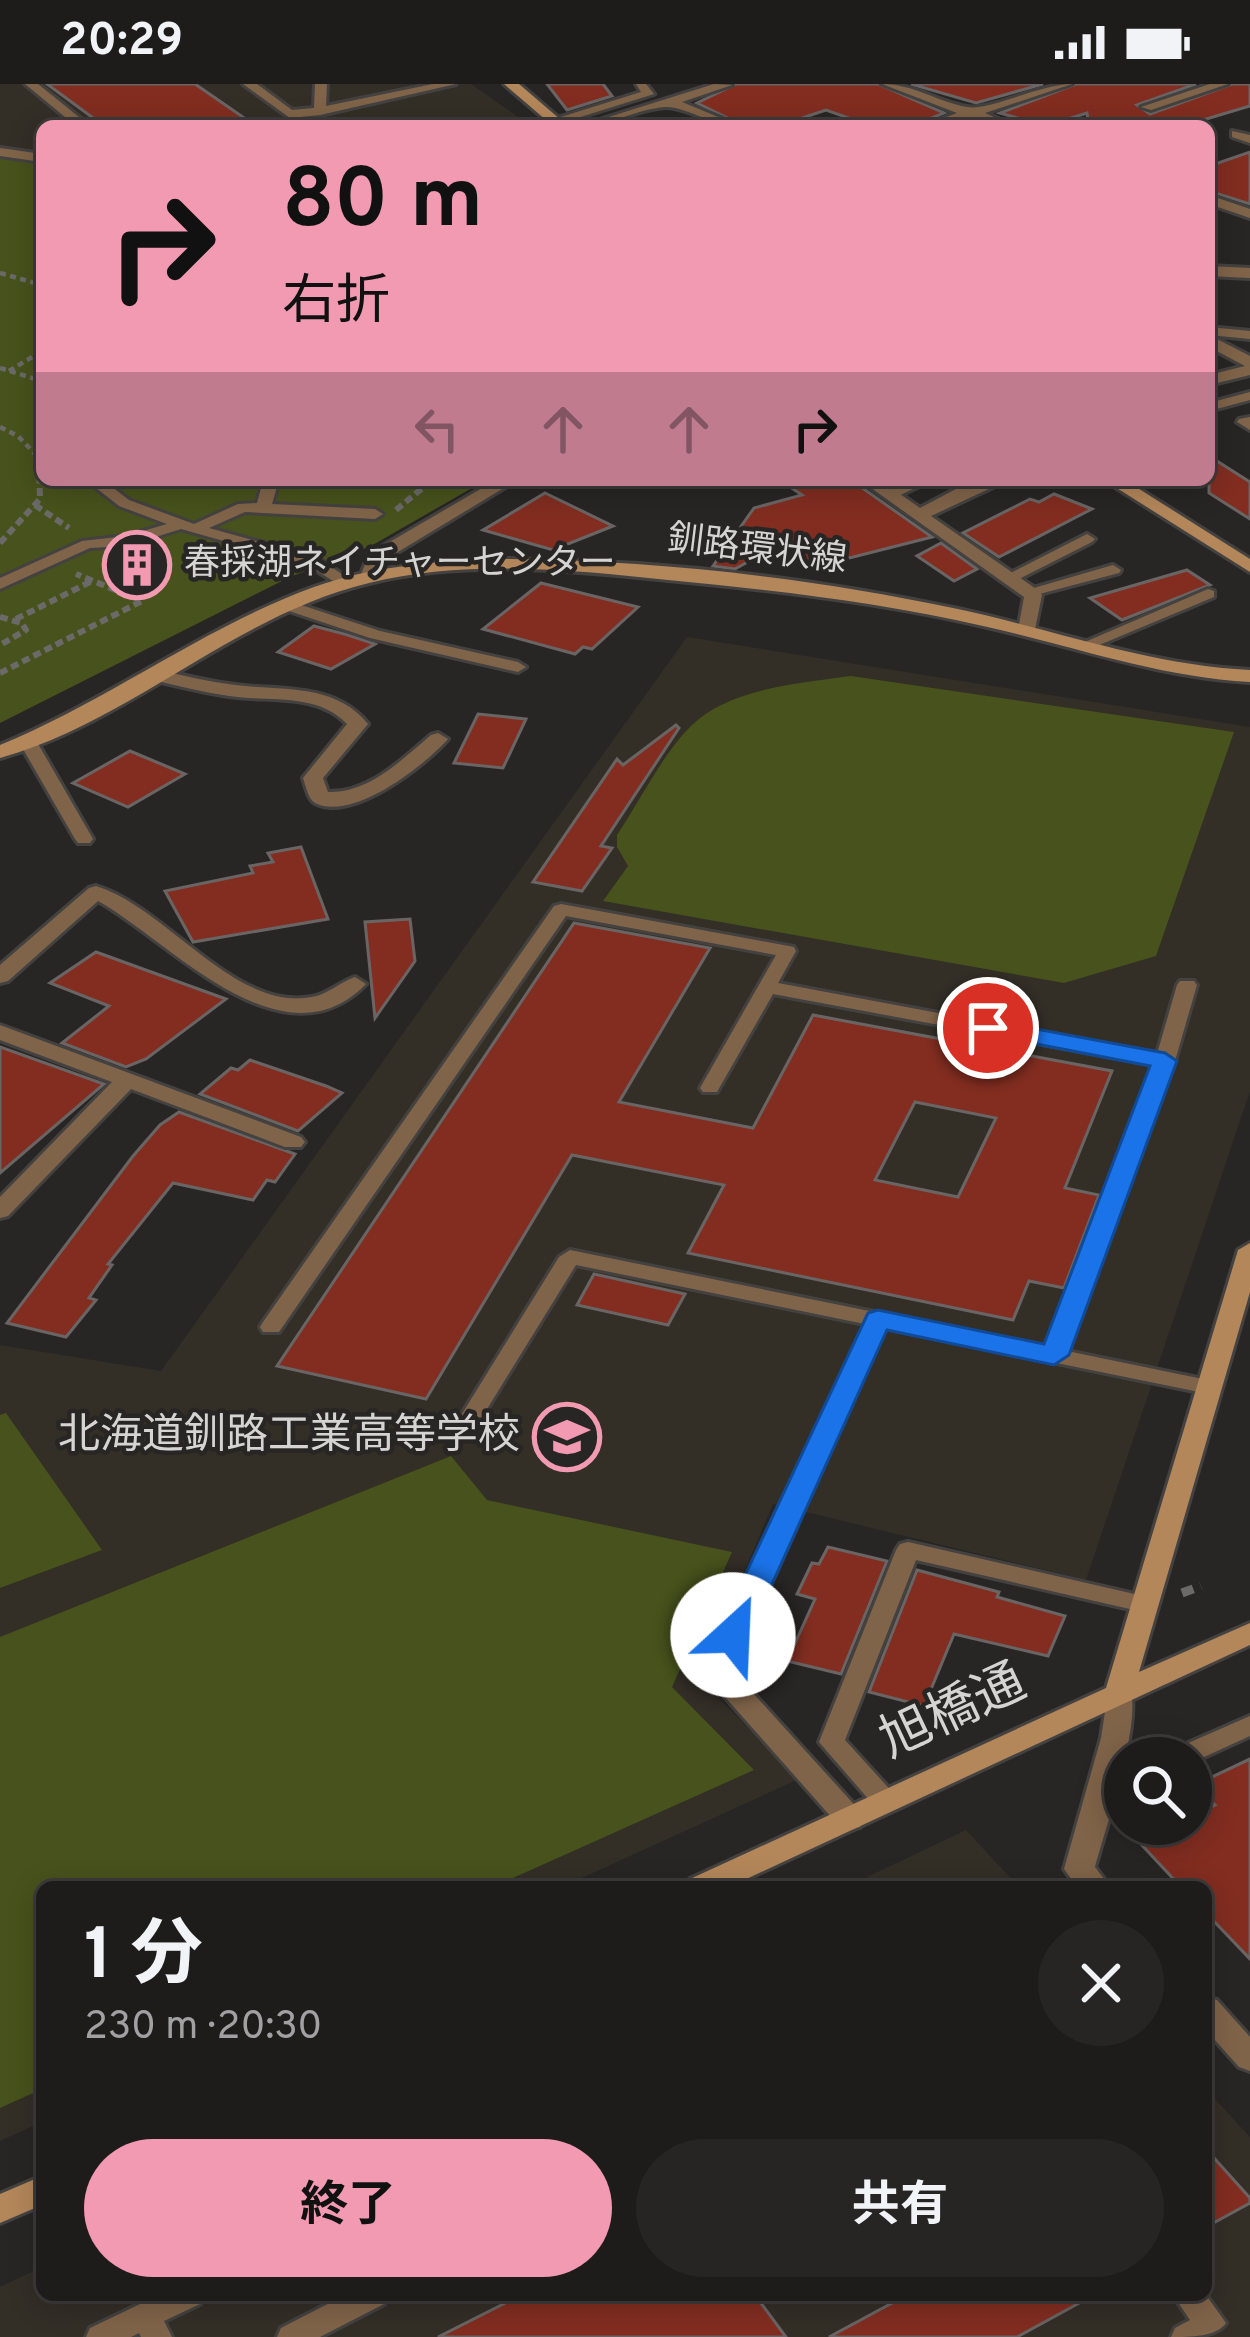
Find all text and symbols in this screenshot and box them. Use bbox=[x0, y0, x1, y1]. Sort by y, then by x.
text: 20:29 bbox=[60, 14, 183, 71]
text: 80 m bbox=[282, 151, 483, 257]
icon: right bbox=[84, 168, 240, 324]
text: 右折 bbox=[282, 270, 390, 339]
icon: left bbox=[404, 396, 470, 462]
icon: ahead bbox=[530, 396, 596, 462]
icon: ahead bbox=[656, 396, 722, 462]
icon: right bbox=[782, 396, 848, 462]
street label: 釧路環状線 bbox=[665, 517, 849, 585]
building icon: 春採湖ネイチャーセンター bbox=[102, 530, 172, 600]
place label: 春採湖ネイチャーセンター bbox=[184, 542, 616, 588]
pin bbox=[937, 977, 1039, 1079]
icon: arrive bbox=[955, 995, 1021, 1061]
school or university icon: 北海道釧路工業高等学校 bbox=[532, 1402, 602, 1472]
place label: 北海道釧路工業高等学校 bbox=[58, 1411, 520, 1464]
position arrow bbox=[670, 1572, 796, 1698]
street label: 旭橋通 bbox=[871, 1652, 1037, 1776]
map controls bbox=[1104, 1737, 1212, 1845]
button: search bbox=[1104, 1737, 1212, 1845]
text: 1 分 bbox=[84, 1913, 203, 2005]
button: close bbox=[1038, 1920, 1164, 2046]
text: 230 m · 20:30 bbox=[84, 2004, 322, 2053]
button: 終了 bbox=[84, 2139, 612, 2277]
button: 共有 bbox=[636, 2139, 1164, 2277]

